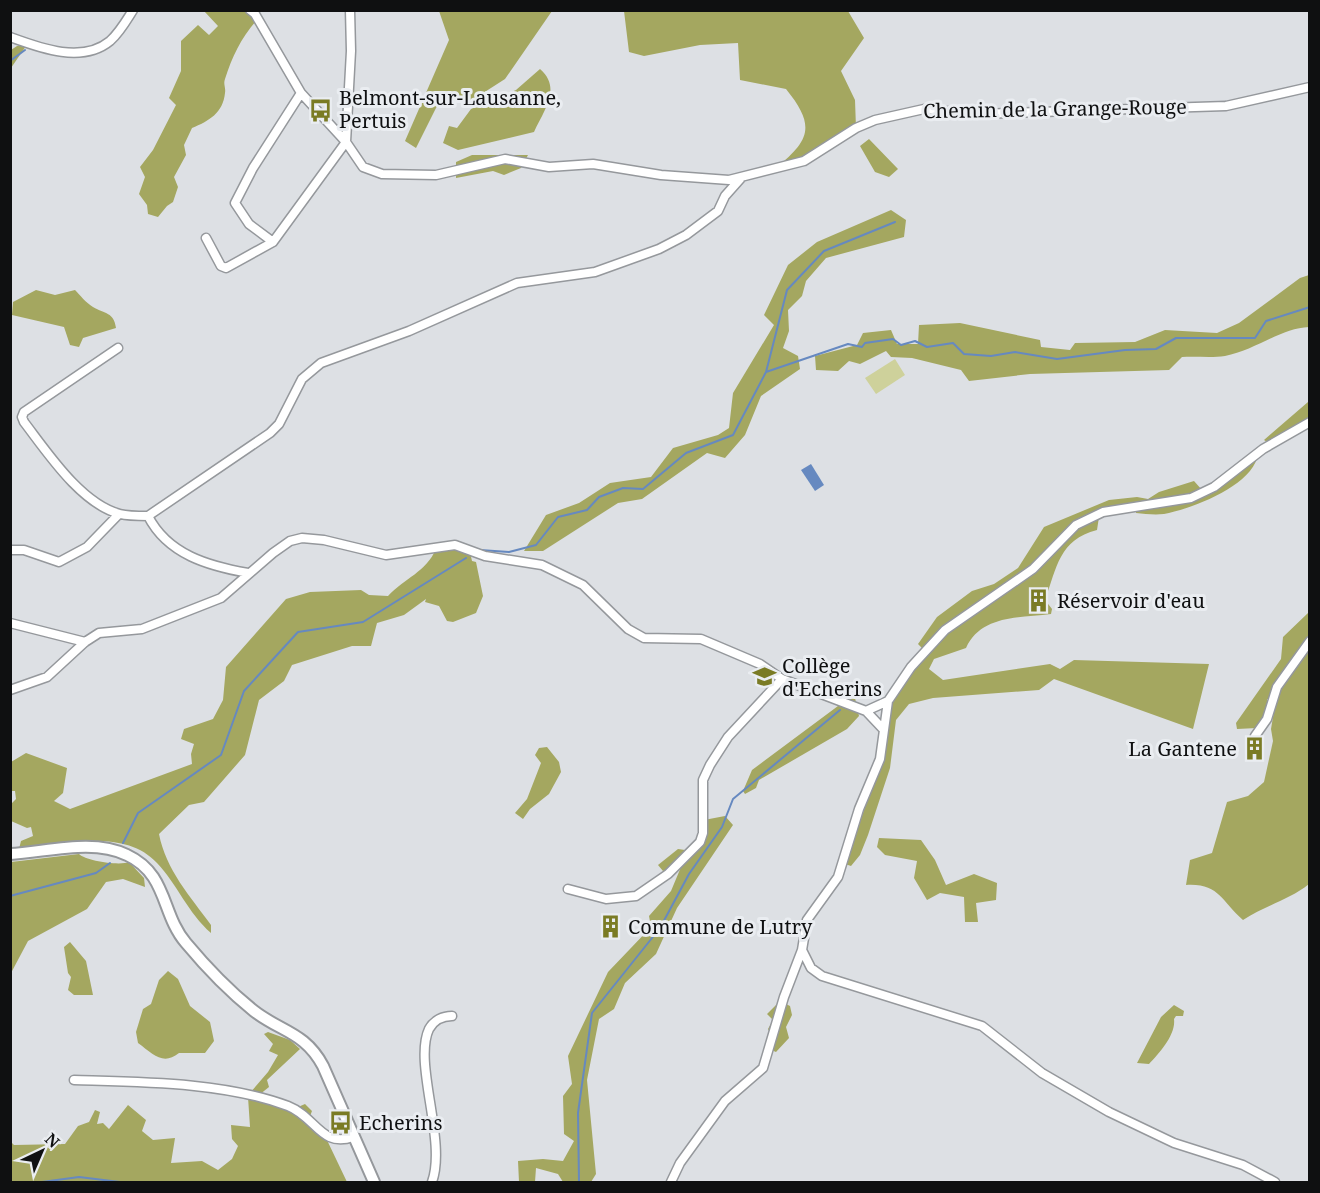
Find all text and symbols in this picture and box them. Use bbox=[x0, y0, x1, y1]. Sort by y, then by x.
place label: Belmont-sur-Lausanne, Pertuis bbox=[339, 84, 561, 134]
street label: Chemin de la Grange-Rouge bbox=[923, 93, 1187, 124]
bus stop icon: Belmont-sur-Lausanne, Pertuis bbox=[308, 97, 334, 123]
place label: Réservoir d'eau bbox=[1057, 587, 1205, 614]
building icon: Réservoir d'eau bbox=[1026, 588, 1052, 614]
place label: Collège d'Echerins bbox=[782, 652, 882, 702]
school or university icon: Collège d'Echerins bbox=[751, 664, 777, 690]
place label: La Gantene bbox=[1128, 735, 1237, 762]
building icon: La Gantene bbox=[1242, 736, 1268, 762]
place label: Commune de Lutry bbox=[628, 913, 813, 940]
building icon: Commune de Lutry bbox=[597, 914, 623, 940]
place label: Echerins bbox=[359, 1109, 442, 1136]
bus stop icon: Echerins bbox=[328, 1110, 354, 1136]
north arrow bbox=[12, 1121, 72, 1181]
text: N bbox=[40, 1128, 65, 1153]

